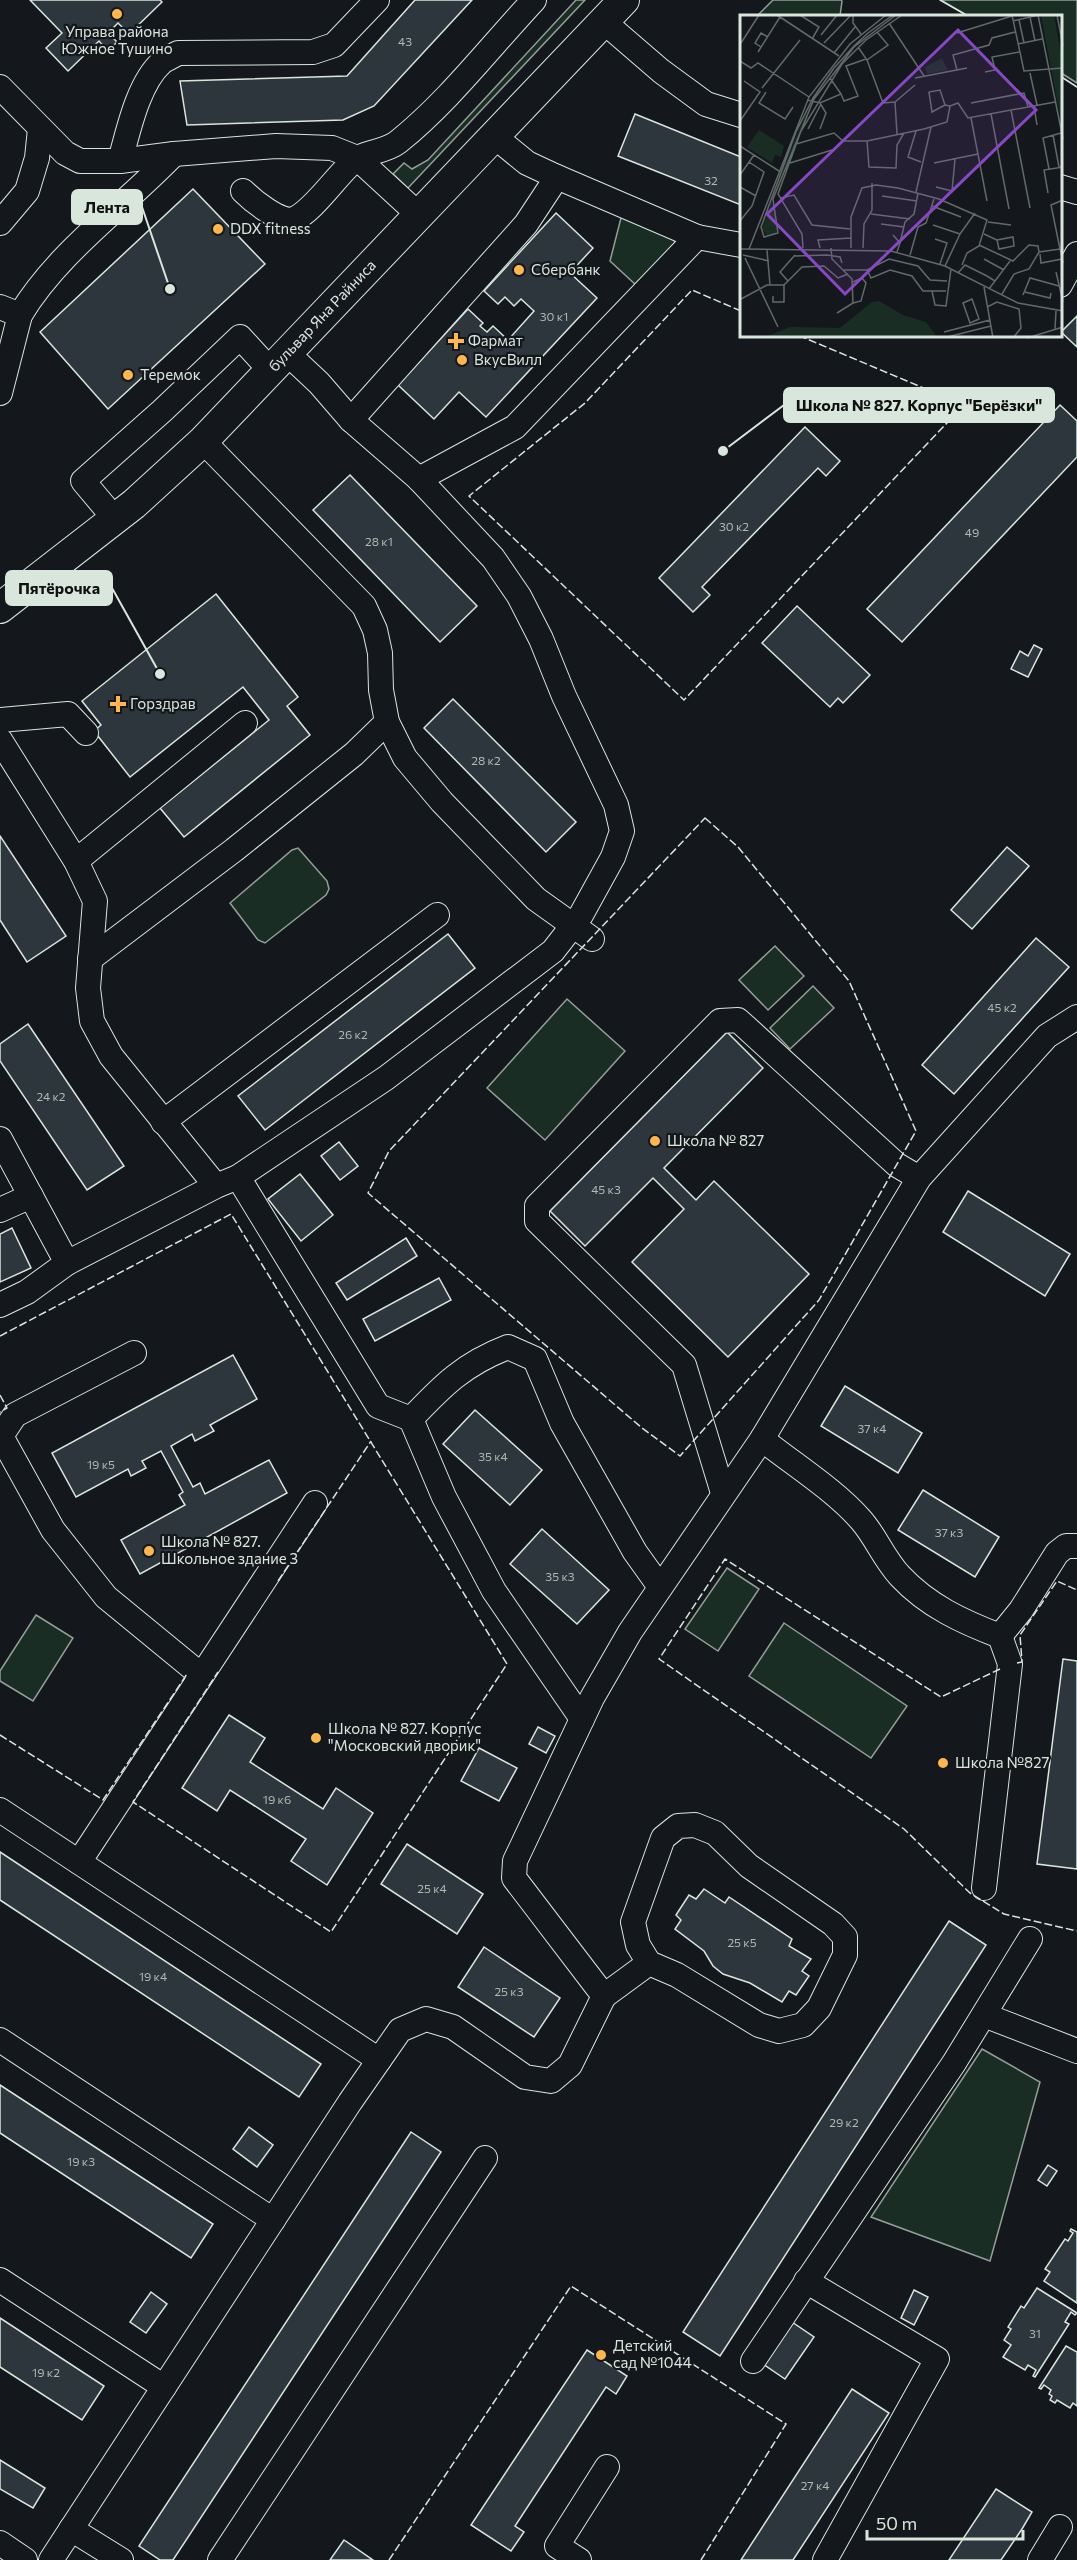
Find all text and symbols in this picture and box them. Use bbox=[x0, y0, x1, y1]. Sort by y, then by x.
marker: Управа района Южное Тушино bbox=[110, 7, 124, 21]
inset map bbox=[740, 15, 1062, 338]
place label: Управа района Южное Тушино bbox=[61, 22, 173, 57]
house number: 43 bbox=[398, 34, 412, 48]
house number: 32 bbox=[704, 173, 718, 187]
callout: Лента bbox=[72, 190, 142, 224]
text: Лента bbox=[84, 197, 130, 216]
place label: DDX fitness bbox=[230, 219, 311, 237]
marker: DDX fitness bbox=[211, 222, 225, 236]
street label: бульвар Яна Райниса bbox=[264, 256, 379, 375]
place label: Сбербанк bbox=[531, 260, 601, 278]
marker: Сбербанк bbox=[512, 263, 526, 277]
house number: 30 к1 bbox=[540, 309, 568, 323]
place label: Фармат bbox=[468, 331, 523, 349]
marker: Фармат bbox=[449, 334, 463, 348]
place label: ВкусВилл bbox=[474, 350, 542, 368]
marker: ВкусВилл bbox=[455, 353, 469, 367]
place label: Теремок bbox=[140, 365, 201, 383]
marker: Теремок bbox=[121, 368, 135, 382]
callout: Школа № 827. Корпус "Берёзки" bbox=[784, 388, 1054, 422]
text: Школа № 827. Корпус "Берёзки" bbox=[796, 395, 1042, 414]
house number: 30 к2 bbox=[719, 519, 749, 533]
house number: 49 bbox=[965, 525, 979, 539]
house number: 28 к1 bbox=[365, 534, 393, 548]
callout: Пятёрочка bbox=[6, 571, 112, 605]
text: Пятёрочка bbox=[18, 578, 100, 597]
place label: Горздрав bbox=[130, 694, 196, 712]
marker: Горздрав bbox=[111, 697, 125, 711]
house number: 28 к2 bbox=[471, 753, 501, 767]
house number: 45 к2 bbox=[987, 1000, 1017, 1014]
house number: 26 к2 bbox=[338, 1027, 368, 1041]
house number: 24 к2 bbox=[36, 1089, 66, 1103]
place label: Школа № 827 bbox=[667, 1131, 764, 1149]
marker: Школа № 827 bbox=[648, 1134, 662, 1148]
house number: 45 к3 bbox=[591, 1182, 621, 1196]
house number: 37 к4 bbox=[858, 1421, 886, 1435]
house number: 35 к4 bbox=[478, 1449, 508, 1463]
house number: 19 к5 bbox=[87, 1457, 115, 1471]
house number: 37 к3 bbox=[935, 1525, 963, 1539]
place label: Школа № 827. Школьное здание 3 bbox=[161, 1532, 298, 1567]
marker: Школа № 827. Школьное здание 3 bbox=[142, 1544, 156, 1558]
house number: 35 к3 bbox=[545, 1569, 575, 1583]
place label: Школа № 827. Корпус "Московский дворик" bbox=[328, 1719, 481, 1754]
marker: Школа № 827. Корпус "Московский дворик" bbox=[309, 1731, 323, 1745]
place label: Школа №827 bbox=[955, 1753, 1049, 1771]
marker: Школа №827 bbox=[936, 1756, 950, 1770]
house number: 19 к6 bbox=[263, 1792, 291, 1806]
house number: 25 к4 bbox=[417, 1881, 447, 1895]
house number: 25 к5 bbox=[727, 1935, 757, 1949]
house number: 19 к4 bbox=[139, 1969, 167, 1983]
house number: 25 к3 bbox=[494, 1984, 524, 1998]
house number: 29 к2 bbox=[829, 2115, 859, 2129]
house number: 19 к3 bbox=[67, 2154, 95, 2168]
house number: 31 bbox=[1029, 2326, 1041, 2340]
place label: Детский сад №1044 bbox=[613, 2336, 692, 2371]
marker: Детский сад №1044 bbox=[594, 2348, 608, 2362]
house number: 19 к2 bbox=[32, 2365, 60, 2379]
house number: 27 к4 bbox=[801, 2478, 829, 2492]
scale bar bbox=[867, 2503, 1023, 2541]
text: 50 m bbox=[876, 2512, 917, 2534]

